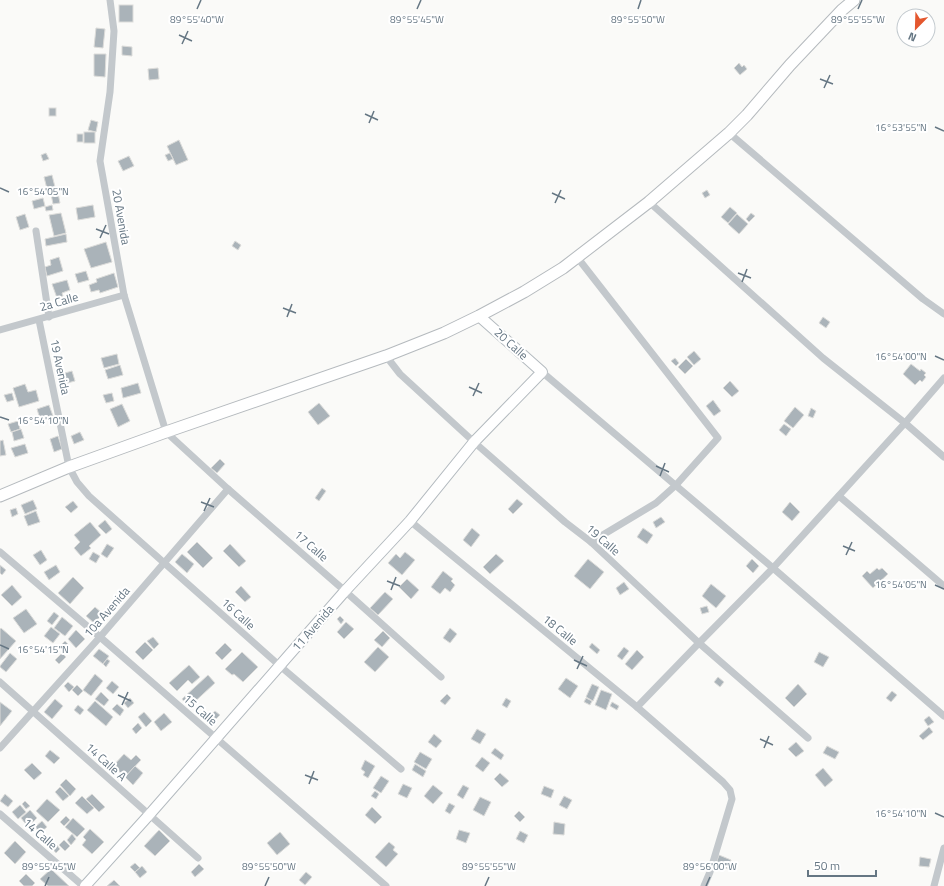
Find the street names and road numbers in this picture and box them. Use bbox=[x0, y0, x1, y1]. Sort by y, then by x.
street label: 20 Avenida bbox=[107, 188, 136, 246]
street label: 2a Calle bbox=[37, 287, 80, 316]
street label: 20 Calle bbox=[490, 323, 533, 364]
street label: 19 Avenida bbox=[45, 337, 76, 396]
street label: 19 Calle bbox=[582, 519, 625, 560]
street label: 17 Calle bbox=[290, 525, 333, 566]
street label: 10a Avenida bbox=[79, 582, 134, 641]
street label: 16 Calle bbox=[217, 593, 260, 634]
street label: 11 Avenida bbox=[287, 600, 338, 655]
street label: 18 Calle bbox=[539, 610, 582, 650]
street label: 15 Calle bbox=[179, 689, 222, 730]
street label: 14 Calle A bbox=[81, 738, 131, 785]
street label: 14 Calle bbox=[19, 813, 62, 854]

